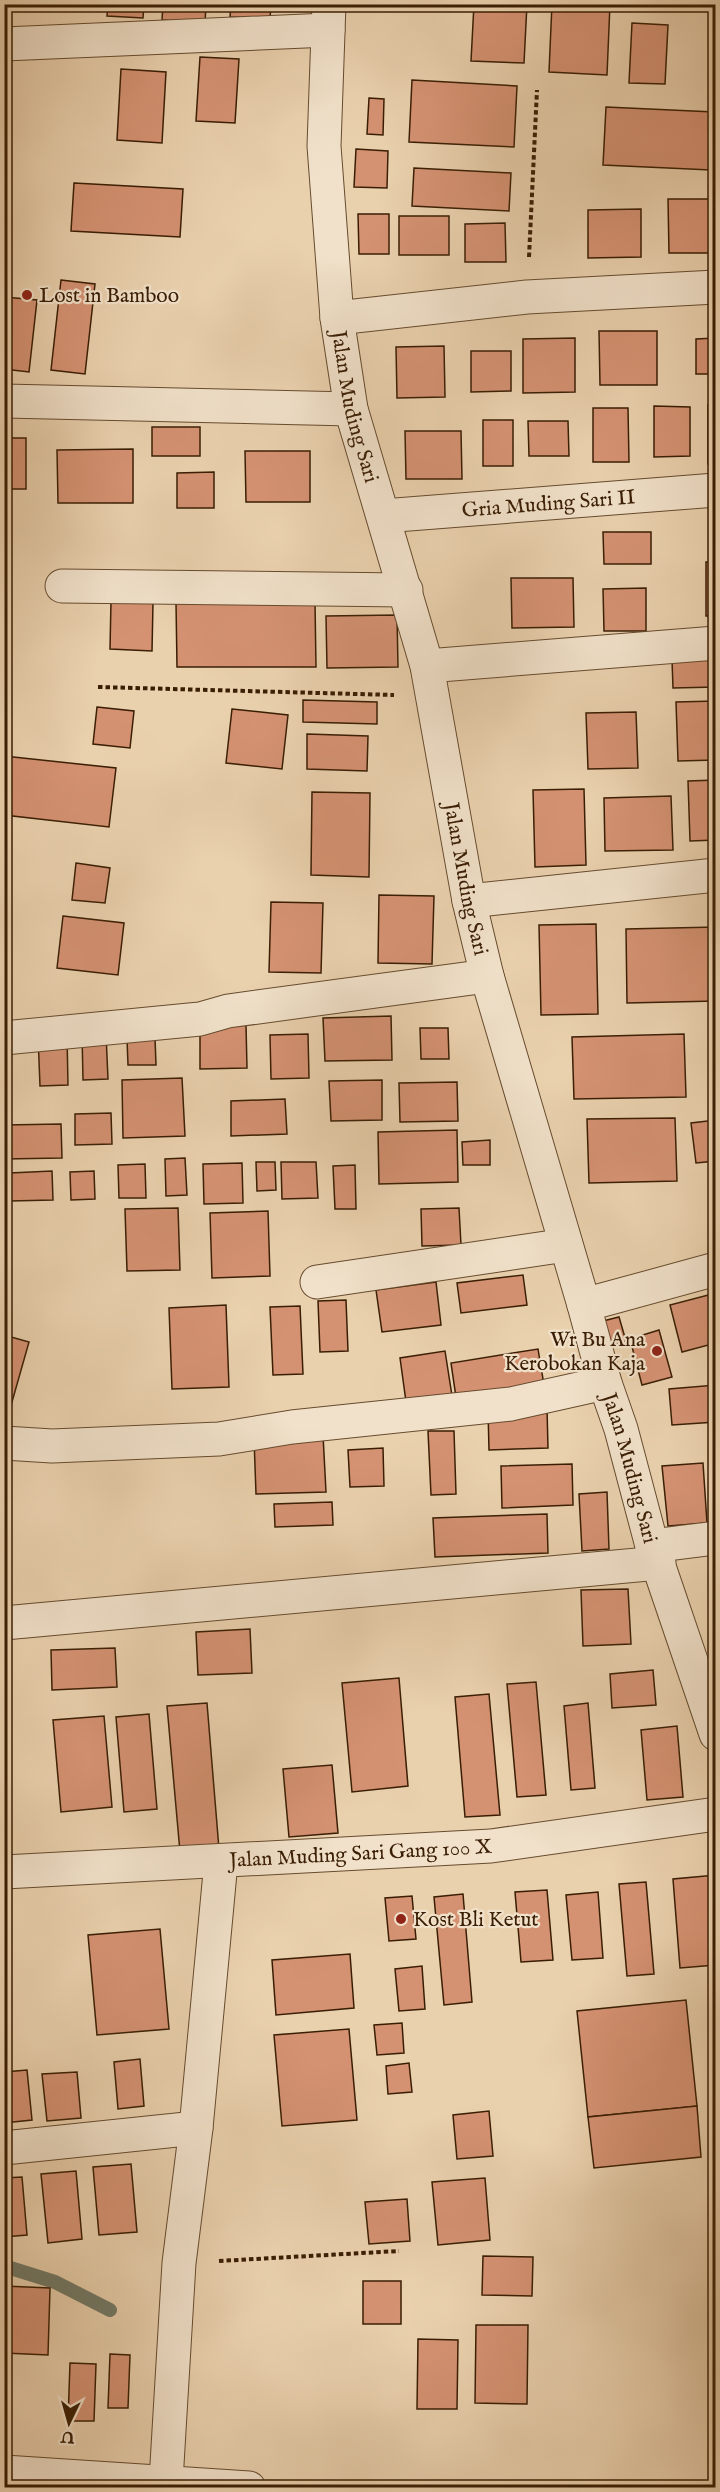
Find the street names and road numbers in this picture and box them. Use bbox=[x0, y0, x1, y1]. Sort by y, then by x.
street label: Jalan Muding Sari bbox=[324, 327, 384, 486]
street label: Gria Muding Sari II bbox=[461, 484, 636, 525]
street label: Jalan Muding Sari bbox=[436, 798, 494, 958]
street label: Jalan Muding Sari bbox=[594, 1388, 663, 1547]
street label: Jalan Muding Sari Gang 100 X bbox=[227, 1834, 493, 1875]

